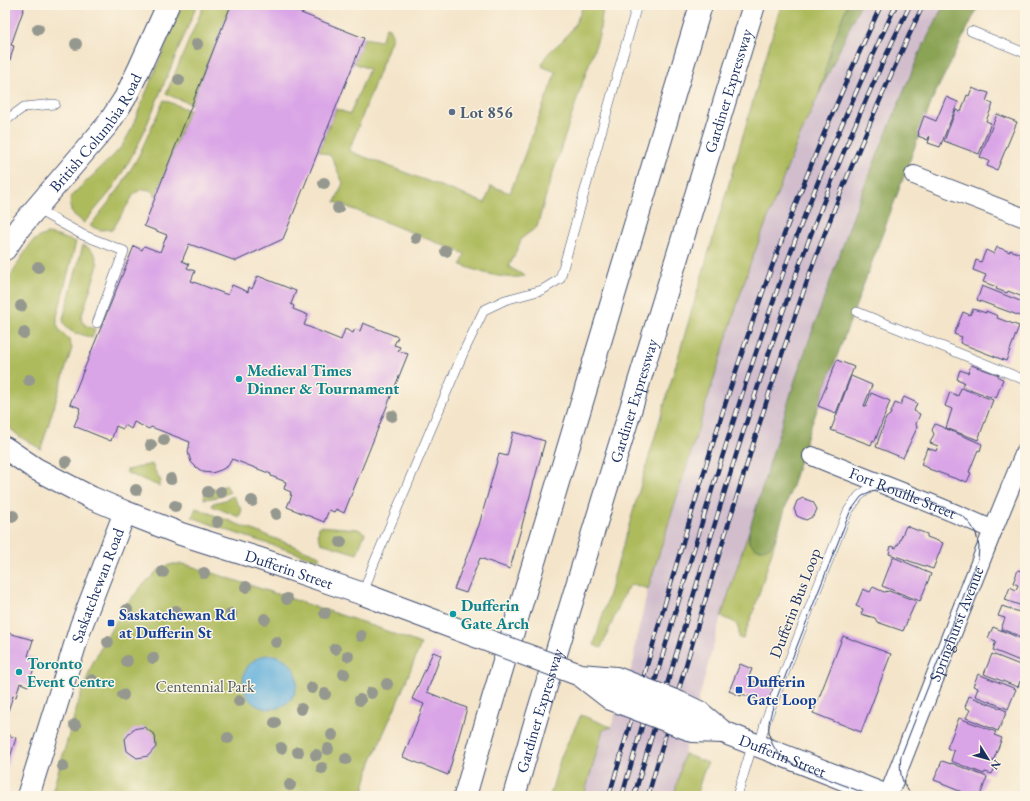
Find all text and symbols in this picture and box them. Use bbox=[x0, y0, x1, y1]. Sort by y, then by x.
street label: Gardiner Expressway bbox=[699, 25, 757, 155]
street label: British Columbia Road bbox=[44, 69, 146, 196]
place label: Lot 856 bbox=[460, 102, 513, 123]
marker: Lot 856 bbox=[447, 107, 457, 117]
street label: Gardiner Expressway bbox=[604, 335, 662, 465]
place label: Medieval Times Dinner & Tournament bbox=[247, 360, 399, 399]
marker: Medieval Times Dinner & Tournament bbox=[234, 374, 244, 384]
street label: Fort Rouille Street bbox=[846, 462, 960, 523]
street label: Saskatchewan Road bbox=[66, 524, 129, 645]
street label: Dufferin Street bbox=[242, 544, 336, 594]
street label: Dufferin Bus Loop bbox=[764, 545, 826, 661]
street label: Springhurst Avenue bbox=[924, 563, 988, 684]
place label: Dufferin Gate Arch bbox=[461, 595, 529, 634]
place label: Saskatchewan Rd at Dufferin St bbox=[119, 604, 236, 643]
marker: Dufferin Gate Arch bbox=[448, 609, 458, 619]
marker: Saskatchewan Rd at Dufferin St bbox=[106, 618, 116, 628]
street label: Gardiner Expressway bbox=[511, 645, 568, 775]
place label: Toronto Event Centre bbox=[27, 653, 115, 692]
marker: Toronto Event Centre bbox=[14, 667, 24, 677]
place label: Dufferin Gate Loop bbox=[747, 671, 817, 710]
park label: Centennial Park bbox=[156, 676, 255, 697]
marker: Dufferin Gate Loop bbox=[734, 685, 744, 695]
street label: Dufferin Street bbox=[736, 729, 829, 782]
north arrow bbox=[968, 739, 1008, 779]
text: N bbox=[988, 757, 1004, 773]

